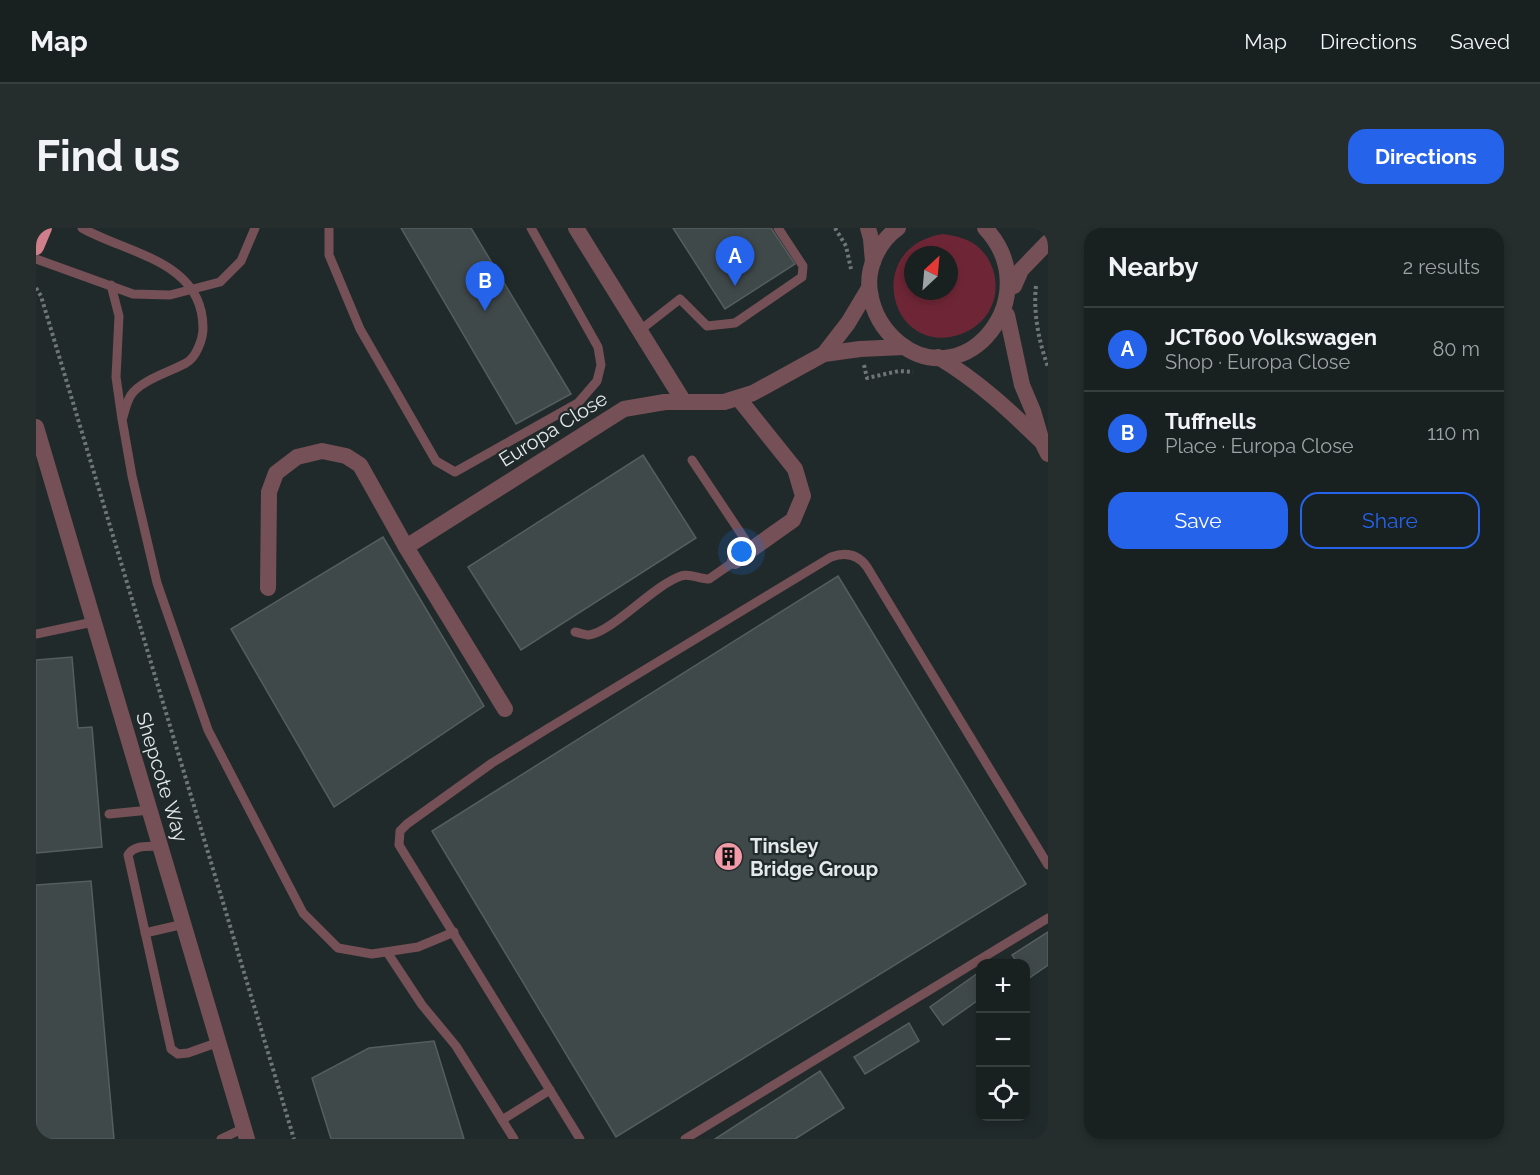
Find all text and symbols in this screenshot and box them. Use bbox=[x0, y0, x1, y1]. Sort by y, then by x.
text: Map bbox=[30, 25, 88, 58]
text: Map bbox=[1244, 29, 1287, 54]
text: Directions bbox=[1320, 29, 1417, 54]
text: Saved bbox=[1450, 29, 1510, 54]
button: Directions bbox=[1348, 129, 1504, 184]
text: Find us bbox=[36, 132, 180, 181]
pin: A bbox=[716, 236, 754, 286]
north arrow bbox=[904, 246, 958, 300]
text: Nearby bbox=[1108, 252, 1198, 282]
text: 2 results bbox=[1403, 255, 1480, 279]
pin: B bbox=[466, 262, 504, 311]
text: JCT600 Volkswagen bbox=[1165, 324, 1377, 350]
text: A bbox=[1121, 337, 1134, 361]
text: 80 m bbox=[1432, 337, 1480, 361]
text: Shop · Europa Close bbox=[1165, 350, 1350, 374]
street label: Europa Close bbox=[494, 386, 612, 472]
text: Tuffnells bbox=[1165, 408, 1256, 434]
text: B bbox=[1121, 421, 1134, 445]
text: 110 m bbox=[1427, 421, 1480, 445]
text: Place · Europa Close bbox=[1165, 434, 1354, 458]
button: Save bbox=[1108, 492, 1288, 549]
button: Share bbox=[1300, 492, 1480, 549]
your location bbox=[727, 537, 756, 566]
street label: Shepcote Way bbox=[131, 709, 193, 845]
place label: Tinsley Bridge Group bbox=[750, 834, 878, 881]
building icon: Tinsley Bridge Group bbox=[713, 841, 745, 873]
map controls bbox=[976, 959, 1030, 1121]
button: + bbox=[976, 959, 1030, 1013]
button: − bbox=[976, 1013, 1030, 1067]
button: locate bbox=[976, 1067, 1030, 1121]

